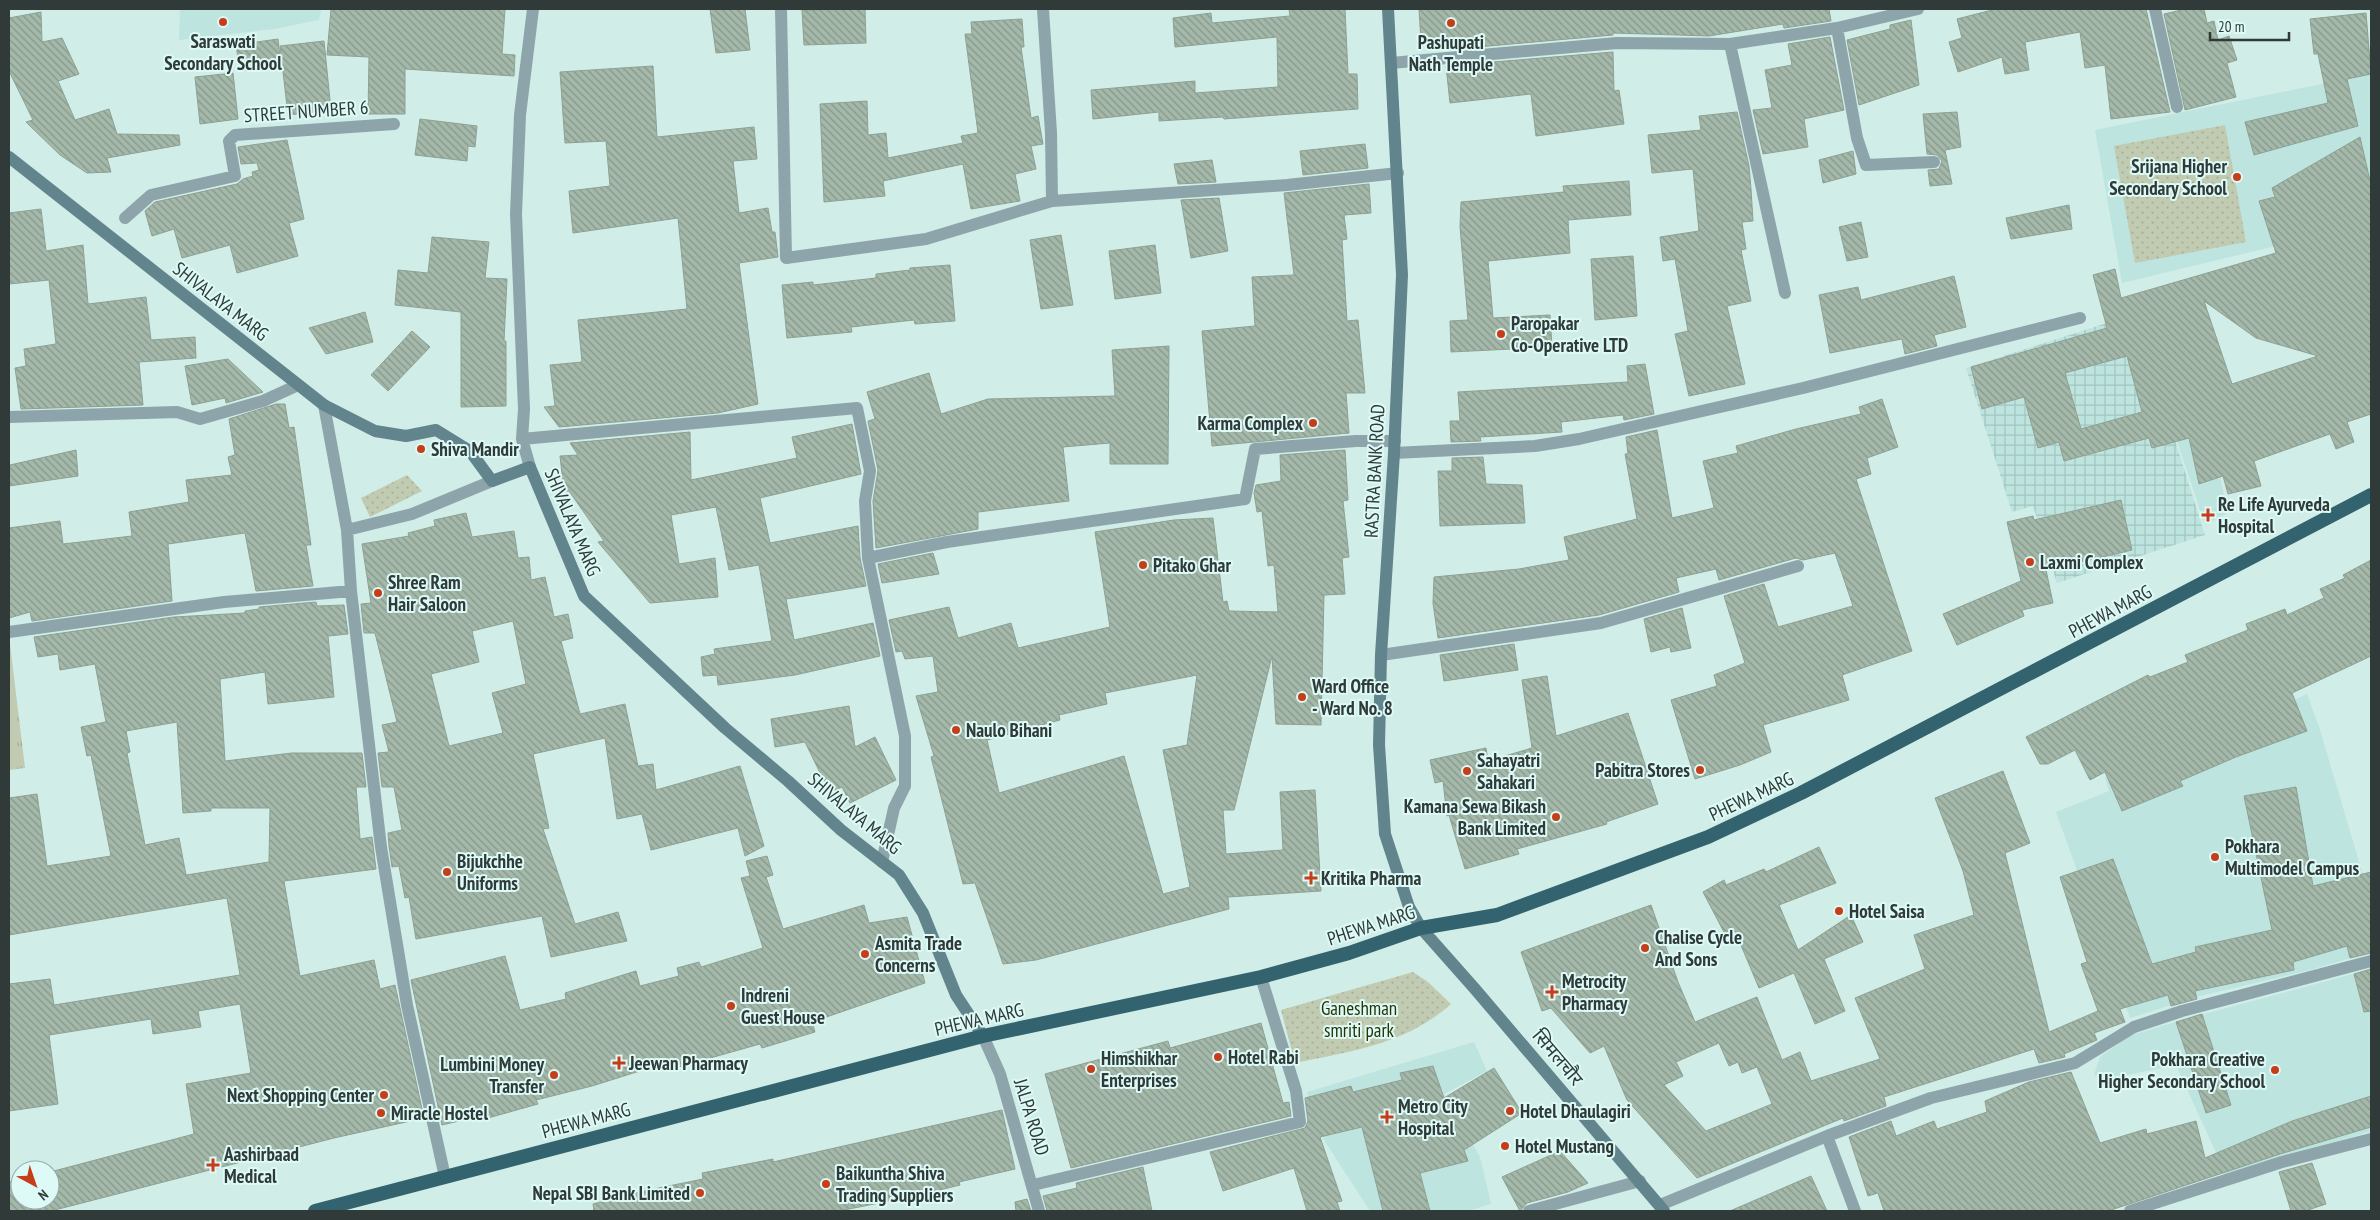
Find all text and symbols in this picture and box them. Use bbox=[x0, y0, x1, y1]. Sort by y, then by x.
scale bar bbox=[2210, 10, 2289, 42]
marker: Saraswati Secondary School bbox=[217, 16, 229, 28]
marker: Pashupati Nath Temple bbox=[1445, 17, 1457, 29]
text: 20 m bbox=[2218, 17, 2244, 36]
place label: Saraswati Secondary School bbox=[164, 29, 282, 75]
place label: Pashupati Nath Temple bbox=[1409, 30, 1493, 76]
street label: STREET NUMBER 6 bbox=[243, 95, 369, 127]
place label: Srijana Higher Secondary School bbox=[2109, 154, 2227, 200]
marker: Srijana Higher Secondary School bbox=[2231, 171, 2243, 183]
street label: SHIVALAYA MARG bbox=[168, 256, 274, 346]
place label: Paropakar Co-Operative LTD bbox=[1511, 311, 1628, 357]
marker: Paropakar Co-Operative LTD bbox=[1495, 328, 1507, 340]
street label: RASTRA BANK ROAD bbox=[1359, 403, 1389, 539]
place label: Karma Complex bbox=[1197, 411, 1304, 435]
marker: Karma Complex bbox=[1307, 417, 1319, 429]
place label: Shiva Mandir bbox=[431, 437, 519, 461]
marker: Shiva Mandir bbox=[415, 443, 427, 455]
street label: SHIVALAYA MARG bbox=[540, 465, 606, 579]
place label: Re Life Ayurveda Hospital bbox=[2218, 492, 2330, 538]
marker: Re Life Ayurveda Hospital bbox=[2202, 509, 2214, 521]
place label: Laxmi Complex bbox=[2040, 550, 2144, 574]
place label: Pitako Ghar bbox=[1153, 553, 1231, 577]
marker: Laxmi Complex bbox=[2024, 556, 2036, 568]
marker: Pitako Ghar bbox=[1137, 559, 1149, 571]
place label: Shree Ram Hair Saloon bbox=[388, 570, 466, 616]
street label: PHEWA MARG bbox=[2064, 579, 2156, 643]
marker: Shree Ram Hair Saloon bbox=[372, 587, 384, 599]
place label: Ward Office - Ward No. 8 bbox=[1311, 674, 1393, 720]
marker: Ward Office - Ward No. 8 bbox=[1296, 691, 1308, 703]
place label: Naulo Bihani bbox=[966, 718, 1052, 742]
marker: Naulo Bihani bbox=[950, 724, 962, 736]
place label: Sahayatri Sahakari bbox=[1477, 748, 1540, 794]
place label: Pabitra Stores bbox=[1595, 758, 1690, 782]
marker: Pabitra Stores bbox=[1694, 764, 1706, 776]
marker: Sahayatri Sahakari bbox=[1461, 765, 1473, 777]
street label: PHEWA MARG bbox=[1705, 766, 1797, 826]
street label: SHIVALAYA MARG bbox=[803, 767, 907, 859]
place label: Kamana Sewa Bikash Bank Limited bbox=[1404, 794, 1546, 840]
marker: Kamana Sewa Bikash Bank Limited bbox=[1550, 811, 1562, 823]
place label: Pokhara Multimodel Campus bbox=[2225, 834, 2359, 880]
place label: Bijukchhe Uniforms bbox=[457, 849, 523, 895]
marker: Pokhara Multimodel Campus bbox=[2209, 851, 2221, 863]
marker: Bijukchhe Uniforms bbox=[441, 866, 453, 878]
place label: Kritika Pharma bbox=[1321, 866, 1421, 890]
marker: Kritika Pharma bbox=[1305, 872, 1317, 884]
place label: Hotel Saisa bbox=[1849, 899, 1925, 923]
street label: PHEWA MARG bbox=[1324, 900, 1418, 950]
marker: Hotel Saisa bbox=[1833, 905, 1845, 917]
place label: Chalise Cycle And Sons bbox=[1654, 925, 1742, 971]
place label: Asmita Trade Concerns bbox=[874, 931, 962, 977]
marker: Chalise Cycle And Sons bbox=[1639, 942, 1651, 954]
marker: Asmita Trade Concerns bbox=[859, 948, 871, 960]
place label: Metrocity Pharmacy bbox=[1562, 969, 1628, 1015]
place label: Indreni Guest House bbox=[741, 983, 825, 1029]
marker: Metrocity Pharmacy bbox=[1546, 986, 1558, 998]
park label: Ganeshman smriti park bbox=[1321, 996, 1397, 1042]
street label: PHEWA MARG bbox=[932, 997, 1026, 1041]
marker: Indreni Guest House bbox=[725, 1000, 737, 1012]
street label: सिमलचौर bbox=[1527, 1024, 1589, 1091]
place label: Hotel Rabi bbox=[1228, 1045, 1299, 1069]
place label: Himshikhar Enterprises bbox=[1101, 1046, 1178, 1092]
place label: Pokhara Creative Higher Secondary School bbox=[2098, 1047, 2265, 1093]
place label: Jeewan Pharmacy bbox=[628, 1051, 748, 1075]
marker: Hotel Rabi bbox=[1212, 1051, 1224, 1063]
place label: Lumbini Money Transfer bbox=[440, 1052, 544, 1098]
marker: Jeewan Pharmacy bbox=[613, 1057, 625, 1069]
marker: Himshikhar Enterprises bbox=[1085, 1063, 1097, 1075]
marker: Pokhara Creative Higher Secondary School bbox=[2269, 1064, 2281, 1076]
marker: Lumbini Money Transfer bbox=[548, 1069, 560, 1081]
street label: JALPA ROAD bbox=[1009, 1075, 1055, 1158]
place label: Next Shopping Center bbox=[227, 1083, 374, 1107]
marker: Next Shopping Center bbox=[378, 1089, 390, 1101]
place label: Metro City Hospital bbox=[1398, 1094, 1468, 1140]
street label: PHEWA MARG bbox=[539, 1097, 633, 1143]
place label: Hotel Dhaulagiri bbox=[1520, 1099, 1631, 1123]
place label: Miracle Hostel bbox=[391, 1101, 488, 1125]
marker: Hotel Dhaulagiri bbox=[1504, 1105, 1516, 1117]
marker: Miracle Hostel bbox=[375, 1107, 387, 1119]
marker: Metro City Hospital bbox=[1380, 1110, 1394, 1124]
place label: Hotel Mustang bbox=[1515, 1134, 1614, 1158]
marker: Hotel Mustang bbox=[1499, 1140, 1511, 1152]
place label: Aashirbaad Medical bbox=[223, 1142, 299, 1188]
marker: Aashirbaad Medical bbox=[206, 1158, 220, 1172]
north arrow bbox=[10, 1160, 60, 1210]
place label: Baikuntha Shiva Trading Suppliers bbox=[836, 1161, 954, 1207]
marker: Baikuntha Shiva Trading Suppliers bbox=[820, 1178, 832, 1190]
place label: Nepal SBI Bank Limited bbox=[532, 1181, 690, 1205]
text: N bbox=[35, 1186, 52, 1204]
marker: Nepal SBI Bank Limited bbox=[694, 1187, 706, 1199]

